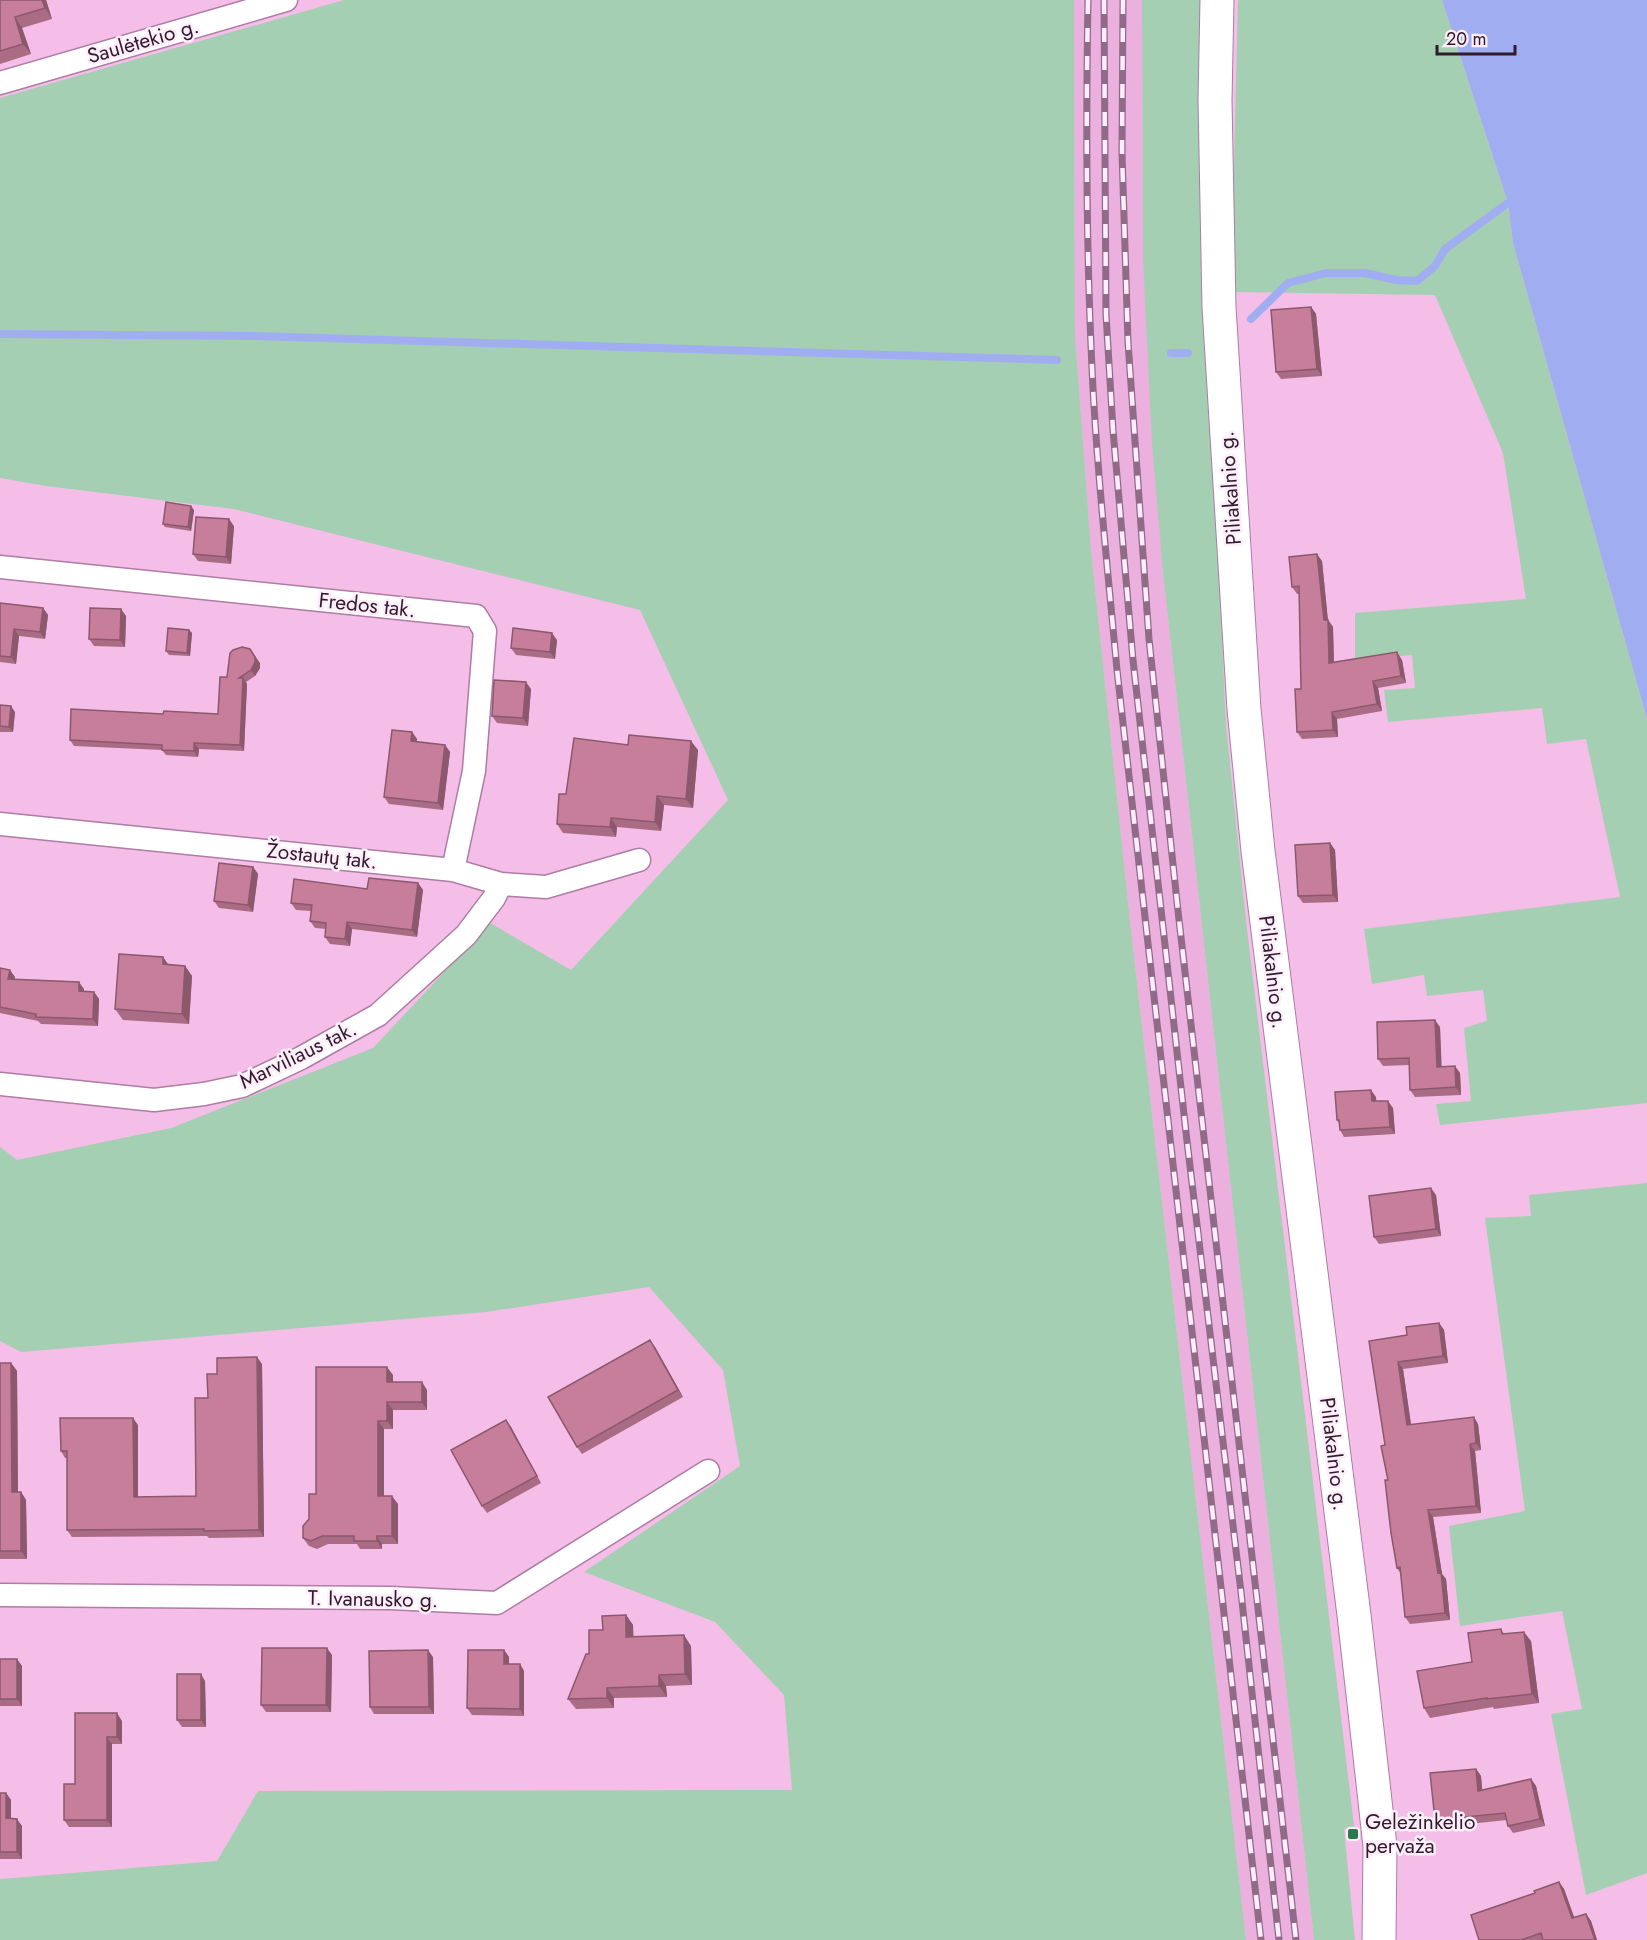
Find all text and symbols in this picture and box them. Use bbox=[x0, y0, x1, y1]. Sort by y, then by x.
street label: Saulėtekio g. bbox=[84, 11, 202, 71]
scale bar bbox=[1437, 18, 1515, 56]
text: 20 m bbox=[1446, 26, 1486, 52]
street label: Piliakalnio g. bbox=[1211, 430, 1249, 546]
street label: Fredos tak. bbox=[317, 585, 417, 625]
street label: Žostautų tak. bbox=[265, 835, 379, 877]
street label: Piliakalnio g. bbox=[1251, 914, 1295, 1030]
street label: Marviliaus tak. bbox=[234, 1014, 362, 1096]
street label: Piliakalnio g. bbox=[1312, 1396, 1356, 1512]
street label: T. Ivanausko g. bbox=[308, 1583, 438, 1615]
place label: Geležinkelio pervaža bbox=[1365, 1807, 1475, 1861]
marker: Geležinkelio pervaža bbox=[1346, 1827, 1360, 1841]

